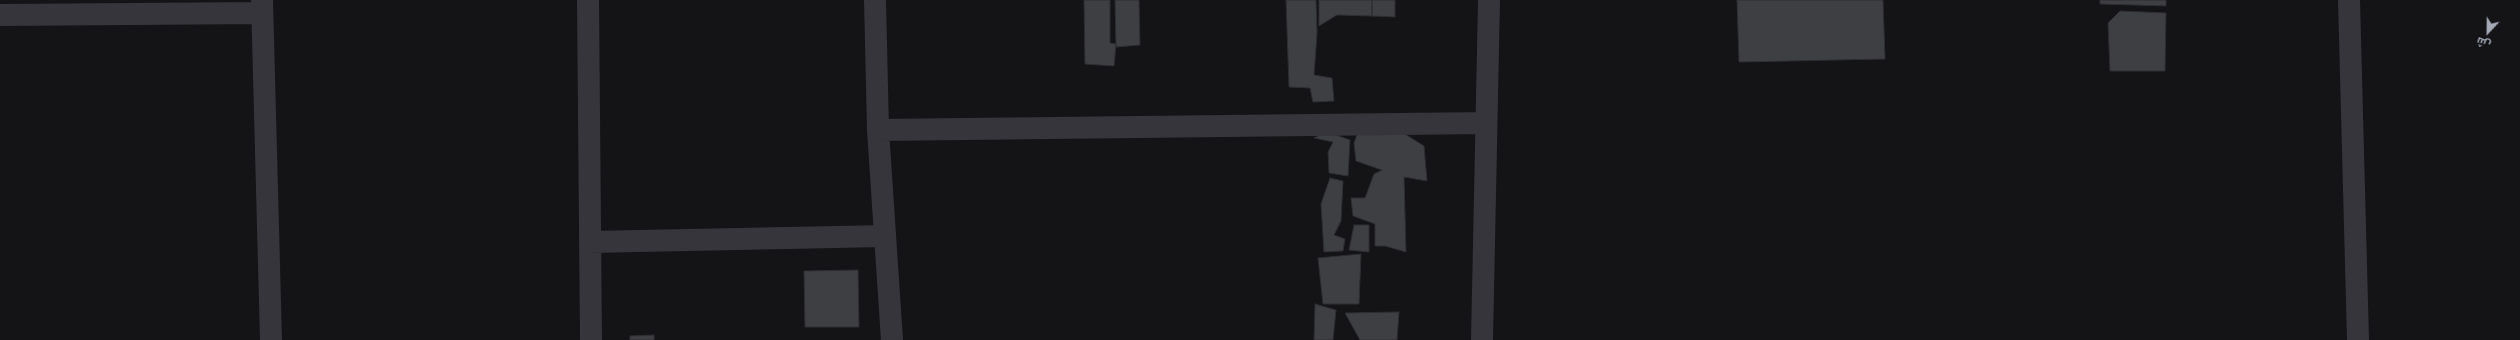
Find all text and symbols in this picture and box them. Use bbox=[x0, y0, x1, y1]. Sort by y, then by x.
north arrow bbox=[2468, 12, 2508, 52]
text: ش bbox=[2474, 35, 2492, 52]

